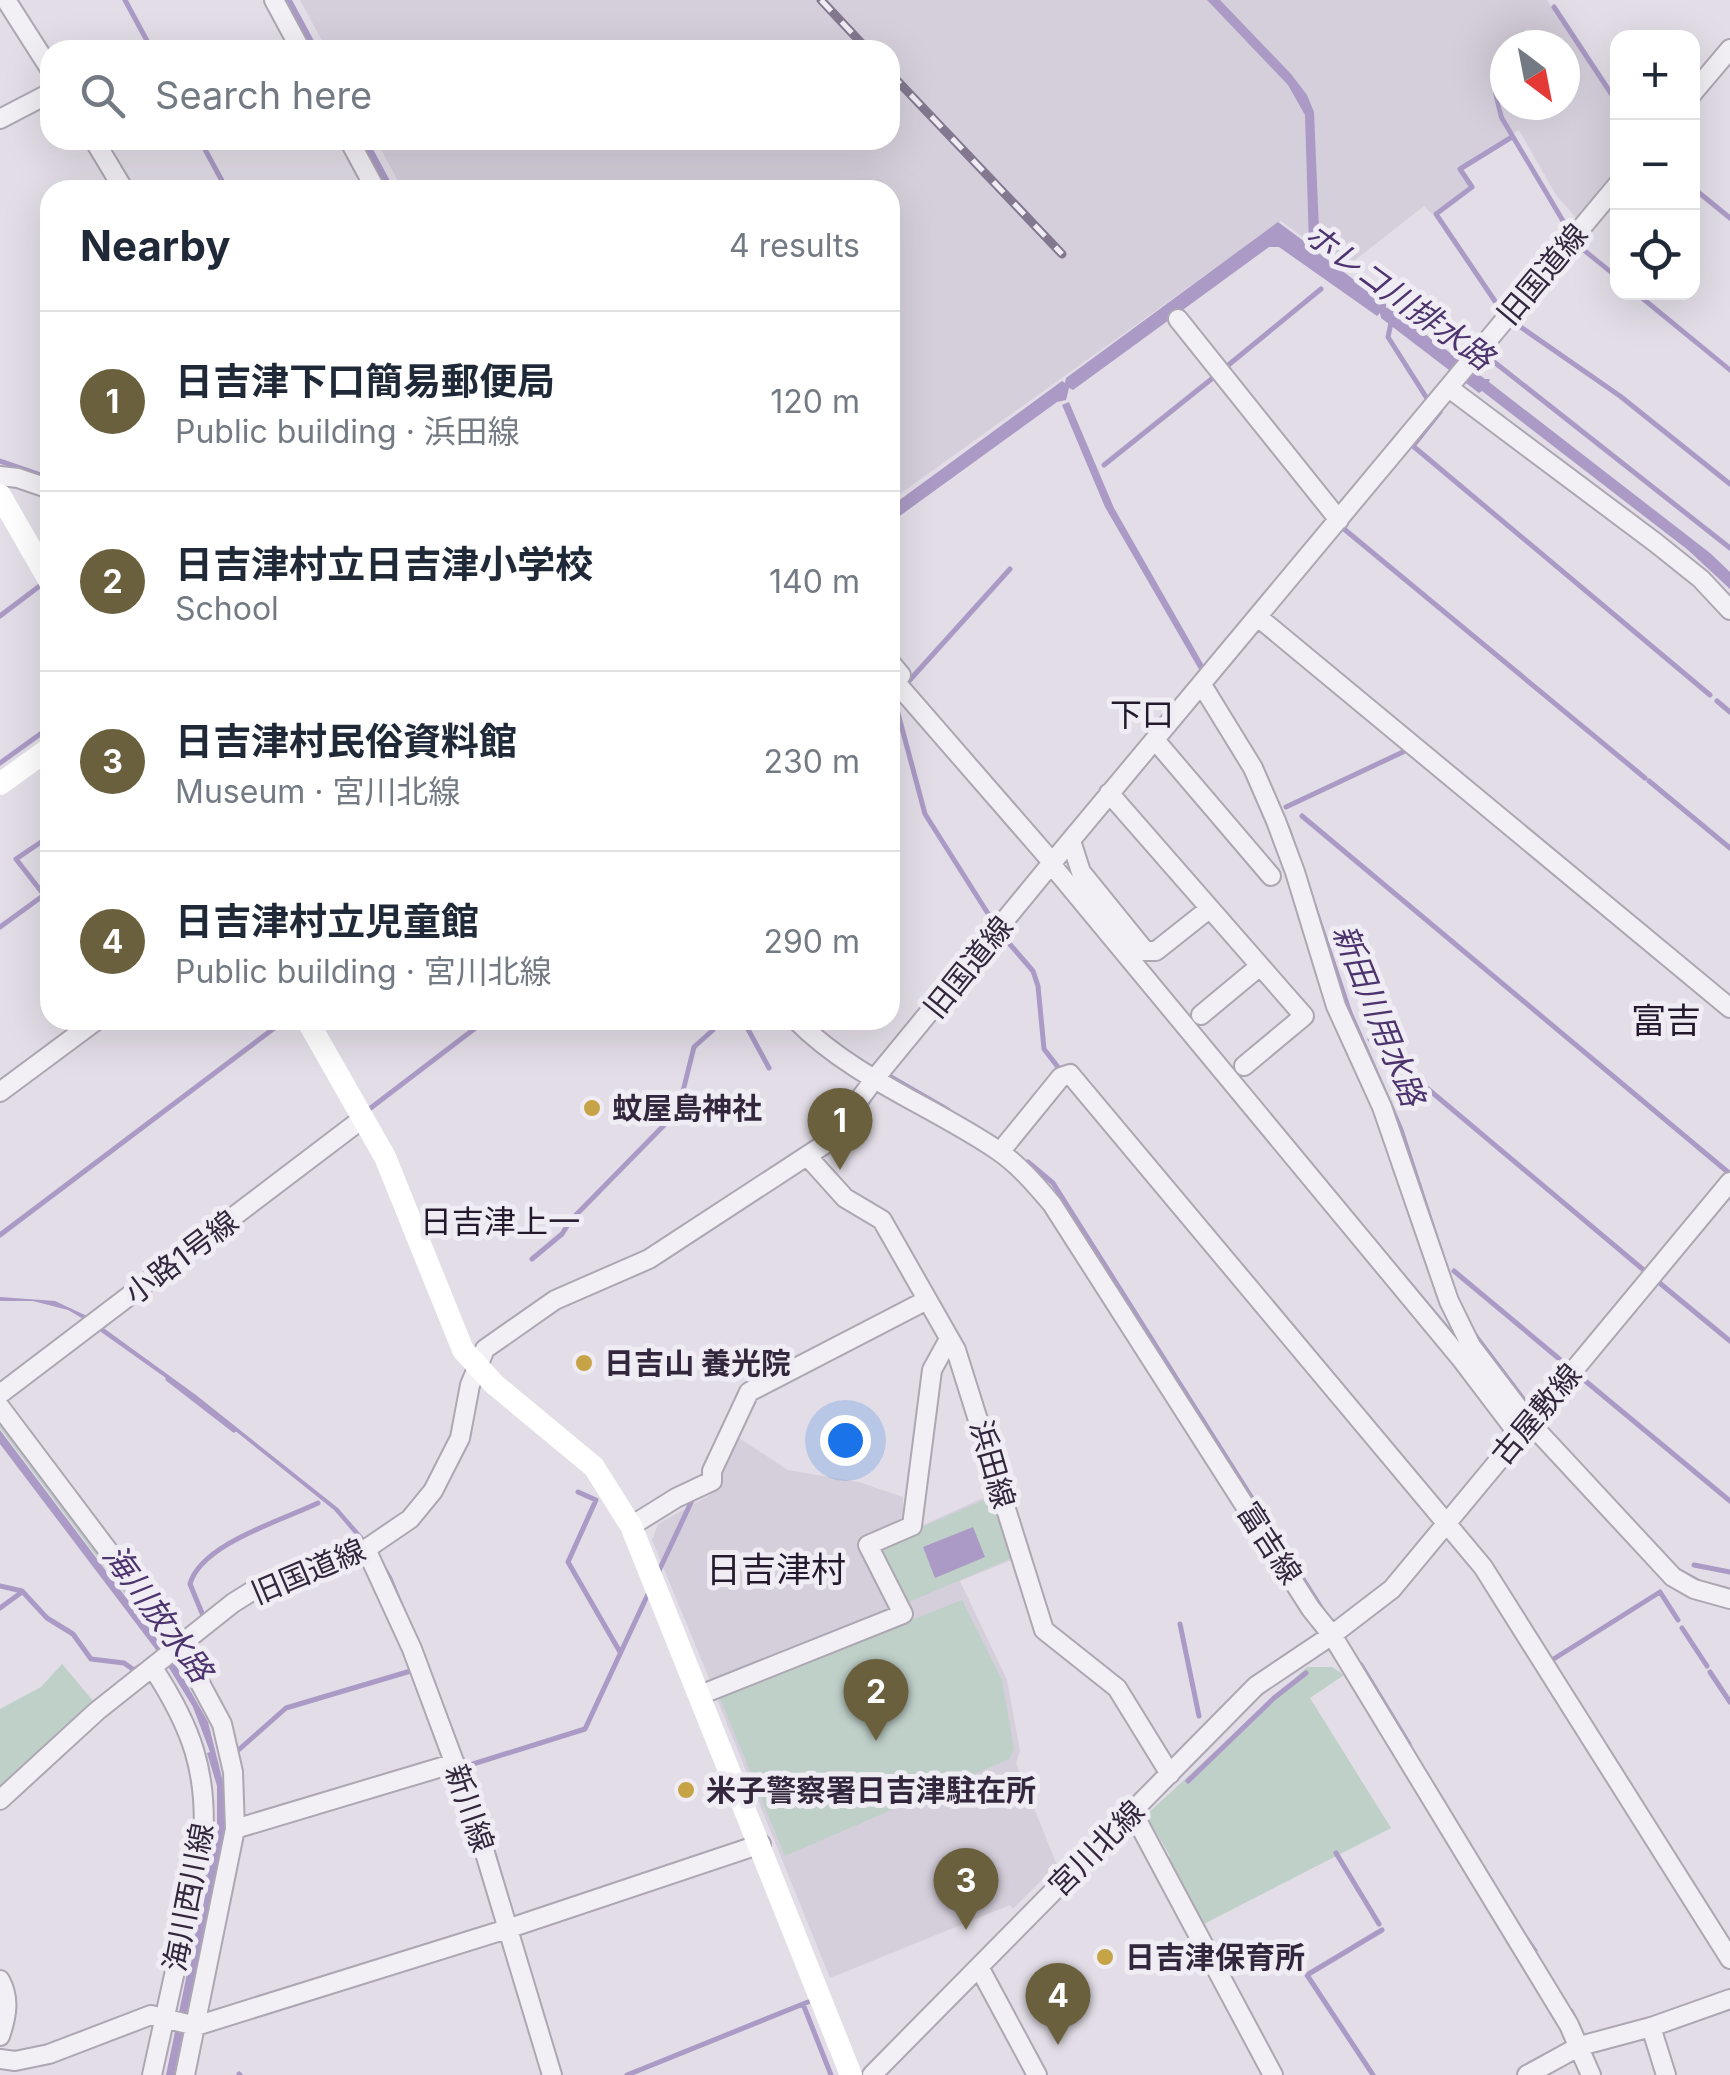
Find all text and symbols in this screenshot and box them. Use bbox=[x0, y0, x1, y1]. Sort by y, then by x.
north arrow bbox=[1490, 30, 1580, 120]
map controls bbox=[1610, 30, 1700, 300]
button: + bbox=[1610, 30, 1700, 120]
search box bbox=[40, 40, 900, 150]
icon: search bbox=[75, 68, 130, 123]
text: Search here bbox=[155, 72, 372, 118]
button: − bbox=[1610, 120, 1700, 210]
button: locate bbox=[1610, 210, 1700, 300]
water label: ホレコ川排水路 bbox=[1297, 214, 1503, 379]
street label: 旧国道線 bbox=[1490, 216, 1594, 332]
text: Nearby bbox=[80, 220, 231, 271]
text: 4 results bbox=[729, 226, 860, 265]
text: 日吉津下口簡易郵便局 bbox=[175, 358, 555, 404]
text: 1 bbox=[106, 382, 119, 421]
text: 120 m bbox=[770, 382, 860, 421]
text: Public building · 浜田線 bbox=[175, 412, 520, 451]
text: 日吉津村立日吉津小学校 bbox=[175, 541, 593, 587]
text: 2 bbox=[102, 562, 123, 601]
text: 140 m bbox=[769, 562, 860, 601]
text: School bbox=[175, 589, 279, 628]
district label: 下口 bbox=[1110, 695, 1174, 734]
text: 日吉津村民俗資料館 bbox=[175, 718, 517, 764]
text: 3 bbox=[102, 742, 123, 781]
text: 230 m bbox=[764, 742, 860, 781]
text: Museum · 宮川北線 bbox=[175, 772, 461, 811]
text: 日吉津村立児童館 bbox=[175, 898, 479, 944]
street label: 旧国道線 bbox=[916, 909, 1020, 1025]
water label: 新田川用水路 bbox=[1325, 919, 1434, 1114]
text: 4 bbox=[102, 922, 123, 961]
text: 290 m bbox=[763, 922, 860, 961]
text: Public building · 宮川北線 bbox=[175, 952, 552, 991]
district label: 富吉 bbox=[1631, 999, 1701, 1041]
pin: 1 bbox=[808, 1088, 872, 1170]
place label: 蚊屋島神社 bbox=[612, 1090, 762, 1126]
marker: 蚊屋島神社 bbox=[581, 1097, 603, 1119]
district label: 日吉津上一 bbox=[420, 1202, 580, 1241]
street label: 小路1号線 bbox=[117, 1203, 245, 1311]
place label: 日吉山 養光院 bbox=[604, 1345, 791, 1381]
marker: 日吉山 養光院 bbox=[573, 1352, 595, 1374]
street label: 古屋敷線 bbox=[1484, 1356, 1588, 1472]
your location bbox=[820, 1415, 871, 1466]
street label: 浜田線 bbox=[963, 1416, 1023, 1512]
street label: 富吉線 bbox=[1230, 1495, 1310, 1591]
street label: 旧国道線 bbox=[246, 1531, 370, 1611]
water label: 海川放水路 bbox=[95, 1537, 223, 1692]
district label: 日吉津村 bbox=[706, 1548, 846, 1590]
pin: 2 bbox=[844, 1658, 908, 1741]
street label: 新川線 bbox=[438, 1760, 502, 1856]
place label: 米子警察署日吉津駐在所 bbox=[706, 1772, 1036, 1808]
marker: 米子警察署日吉津駐在所 bbox=[675, 1779, 697, 1801]
street label: 宮川北線 bbox=[1041, 1793, 1151, 1903]
street label: 海川西川線 bbox=[156, 1820, 220, 1974]
pin: 3 bbox=[934, 1848, 998, 1930]
place label: 日吉津保育所 bbox=[1125, 1939, 1305, 1975]
marker: 日吉津保育所 bbox=[1094, 1946, 1116, 1968]
pin: 4 bbox=[1026, 1962, 1090, 2045]

